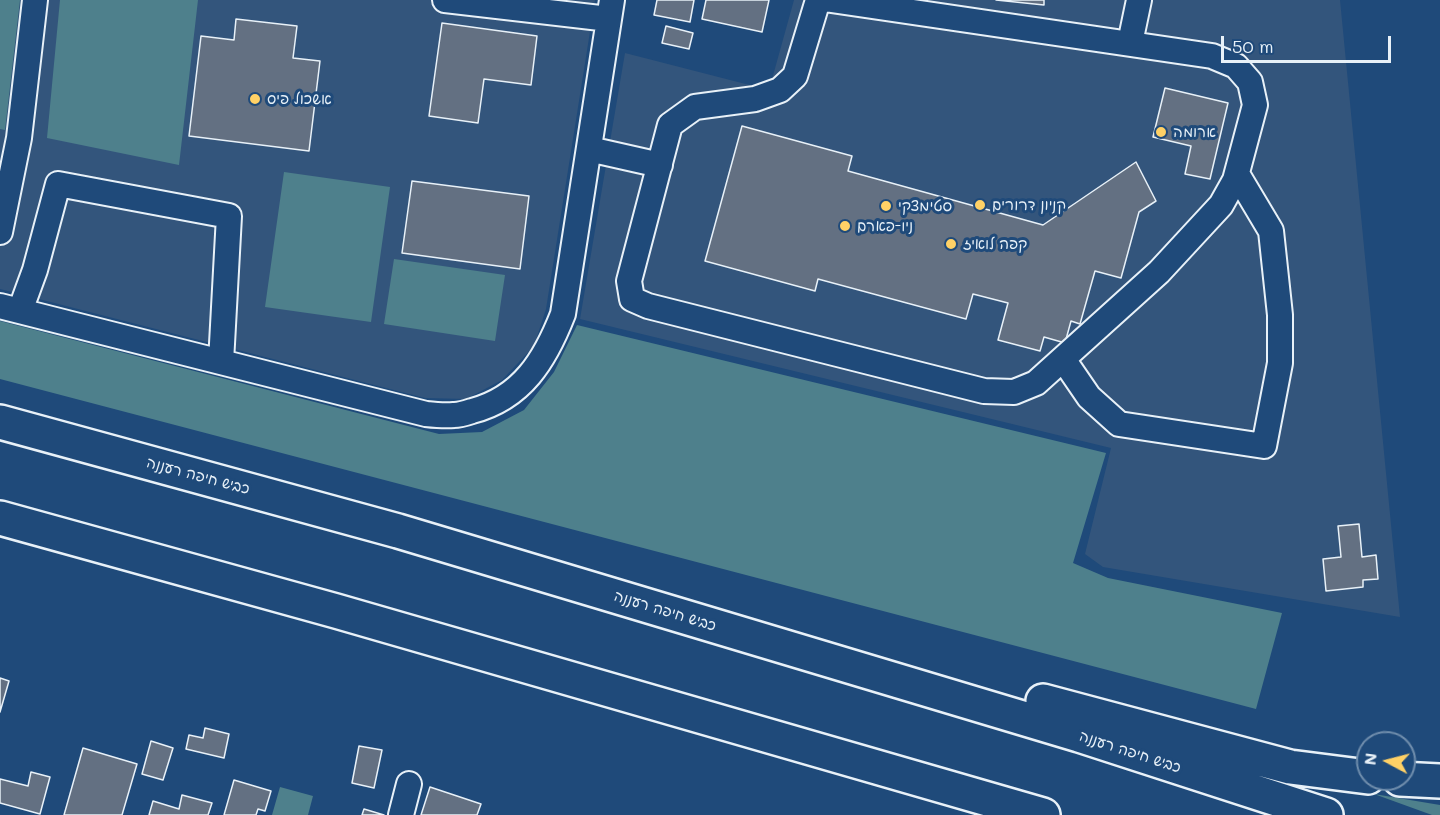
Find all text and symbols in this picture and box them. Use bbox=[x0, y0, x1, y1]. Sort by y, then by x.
scale bar bbox=[1224, 24, 1394, 62]
text: 50 m bbox=[1232, 34, 1274, 58]
place label: אשכול פיס bbox=[267, 90, 332, 108]
marker: אשכול פיס bbox=[248, 92, 262, 106]
place label: ארומה bbox=[1173, 123, 1216, 141]
marker: ארומה bbox=[1154, 125, 1168, 139]
place label: קניון דרורים bbox=[992, 196, 1066, 214]
place label: סטימצקי bbox=[898, 197, 952, 215]
marker: קניון דרורים bbox=[973, 198, 987, 212]
marker: סטימצקי bbox=[879, 199, 893, 213]
place label: ניו-פארם bbox=[857, 217, 913, 235]
marker: ניו-פארם bbox=[838, 219, 852, 233]
place label: קפה לואיז bbox=[963, 235, 1027, 253]
marker: קפה לואיז bbox=[944, 237, 958, 251]
street label: כביש חיפה רעננה bbox=[144, 454, 252, 498]
street label: כביש חיפה רעננה bbox=[612, 587, 718, 635]
street label: כביש חיפה רעננה bbox=[1077, 727, 1183, 777]
north arrow bbox=[1356, 731, 1416, 791]
text: N bbox=[1358, 752, 1381, 766]

